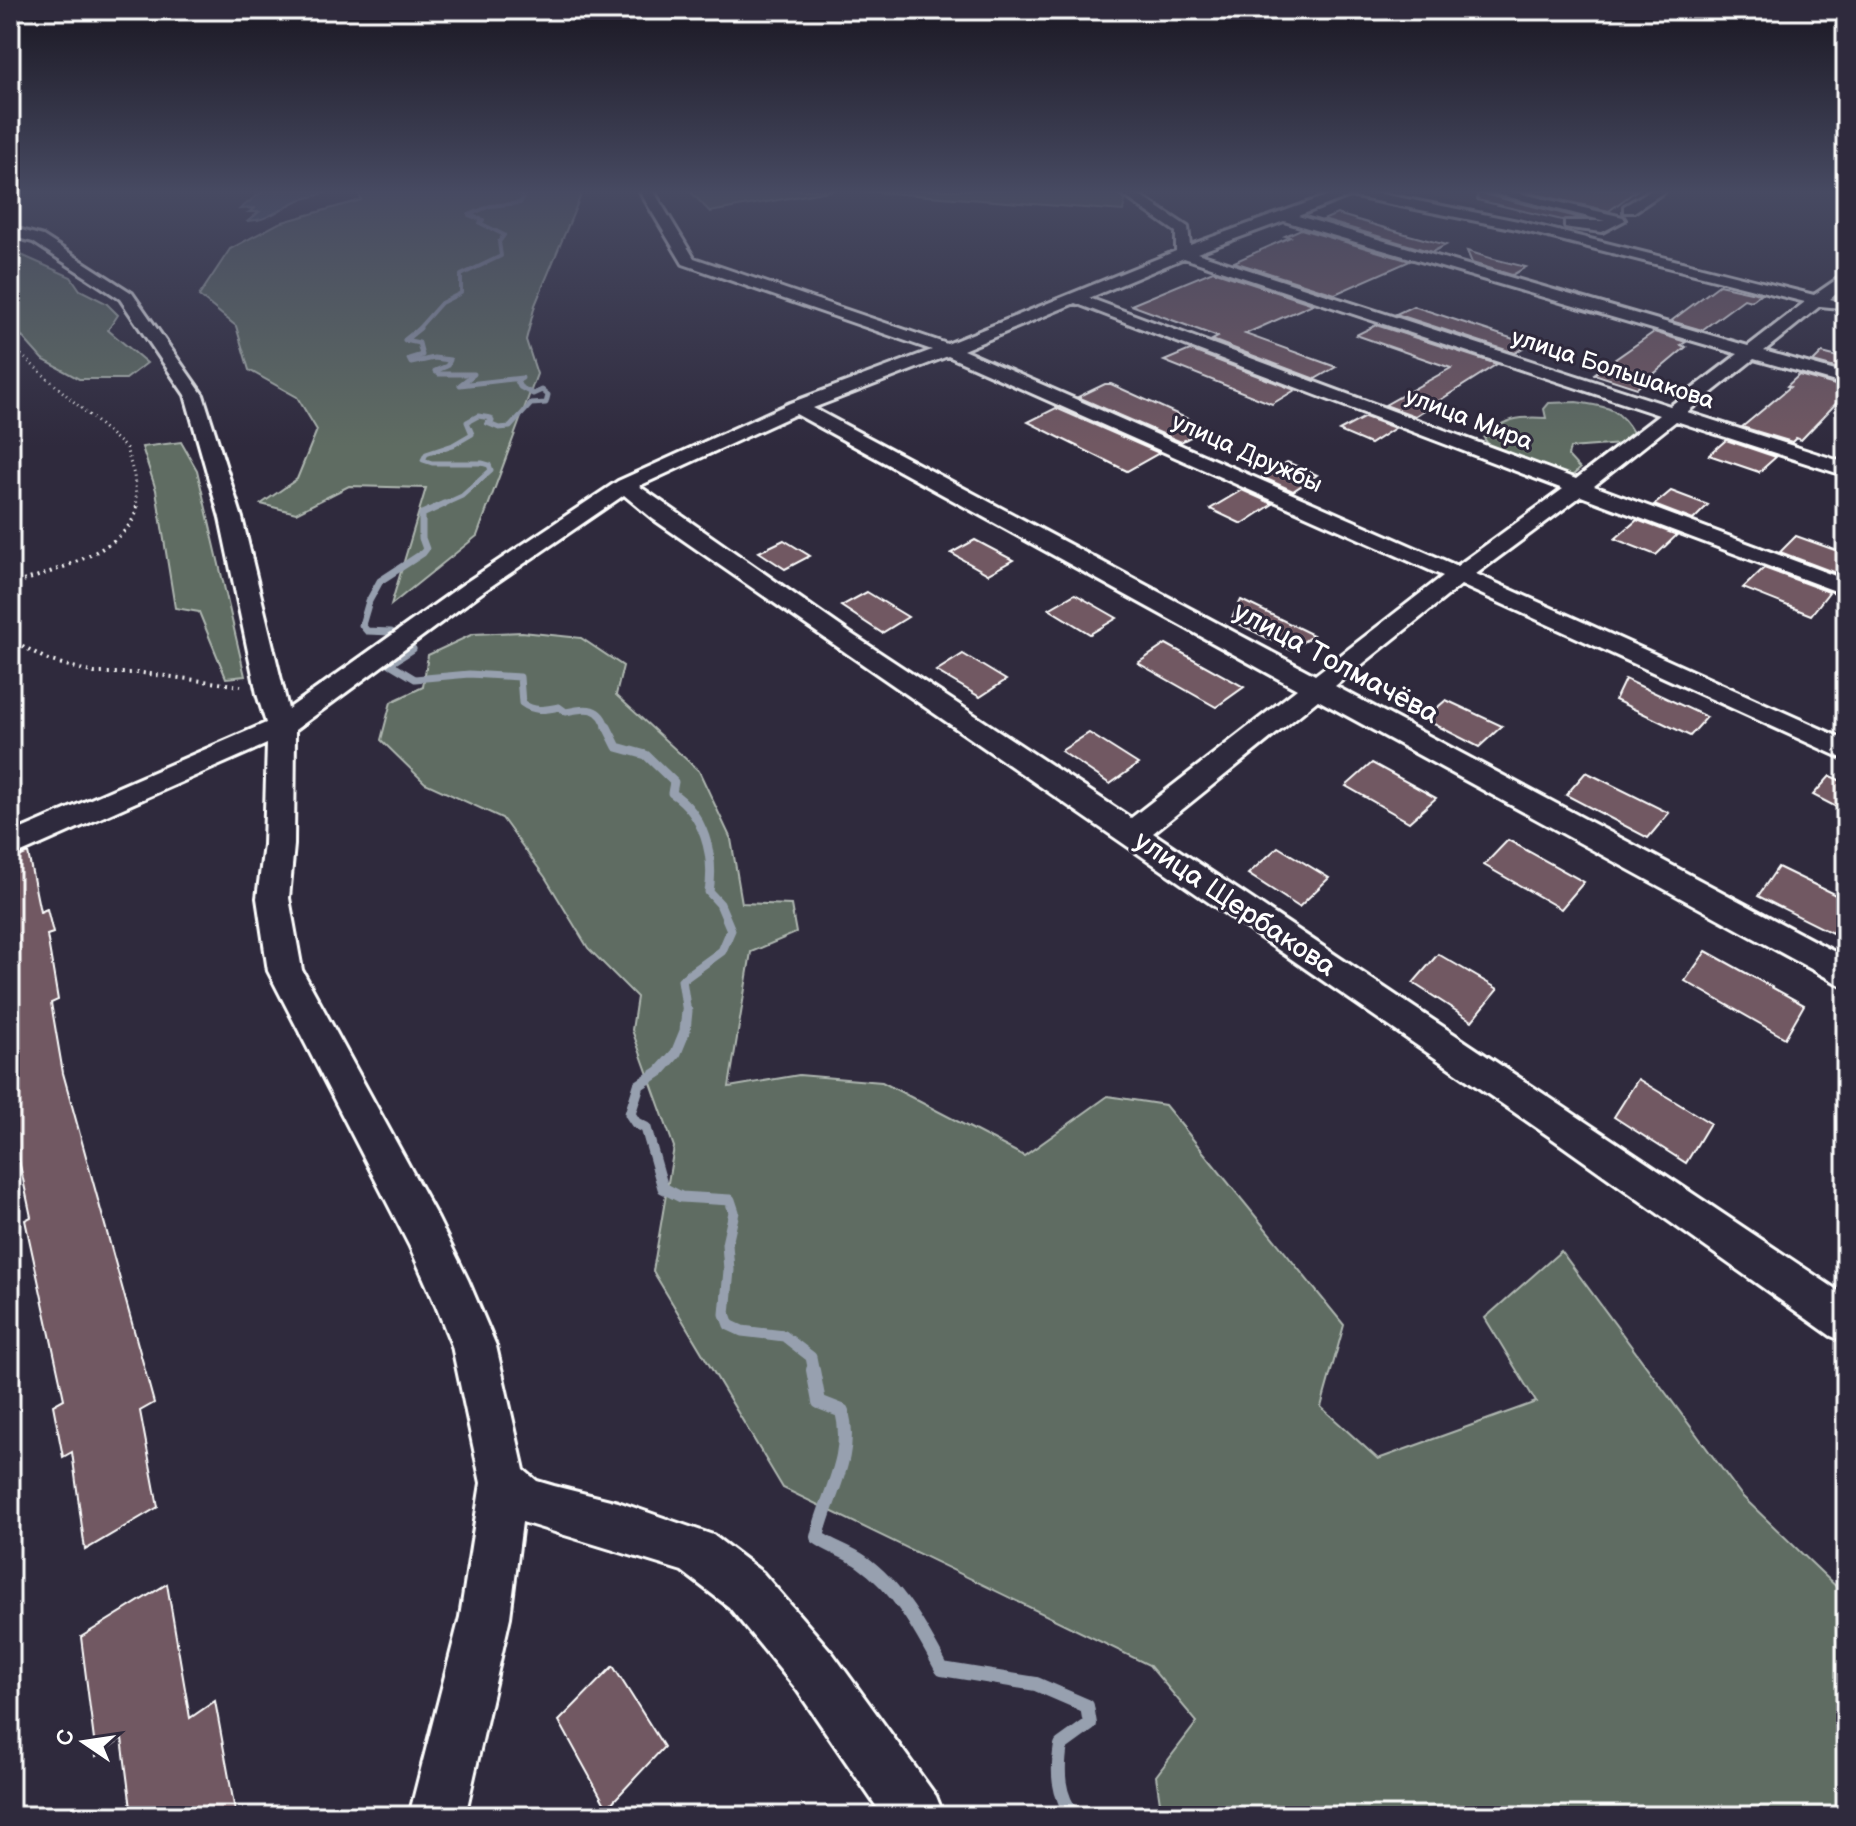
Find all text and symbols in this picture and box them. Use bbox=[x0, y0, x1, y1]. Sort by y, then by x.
street label: улица Большакова bbox=[1508, 323, 1718, 415]
street label: улица Мира bbox=[1401, 381, 1537, 457]
street label: улица Дружбы bbox=[1167, 407, 1327, 499]
street label: улица Толмачёва bbox=[1228, 595, 1445, 731]
street label: улица Щербакова bbox=[1128, 824, 1342, 984]
north arrow bbox=[44, 1702, 124, 1782]
text: С bbox=[51, 1727, 81, 1748]

